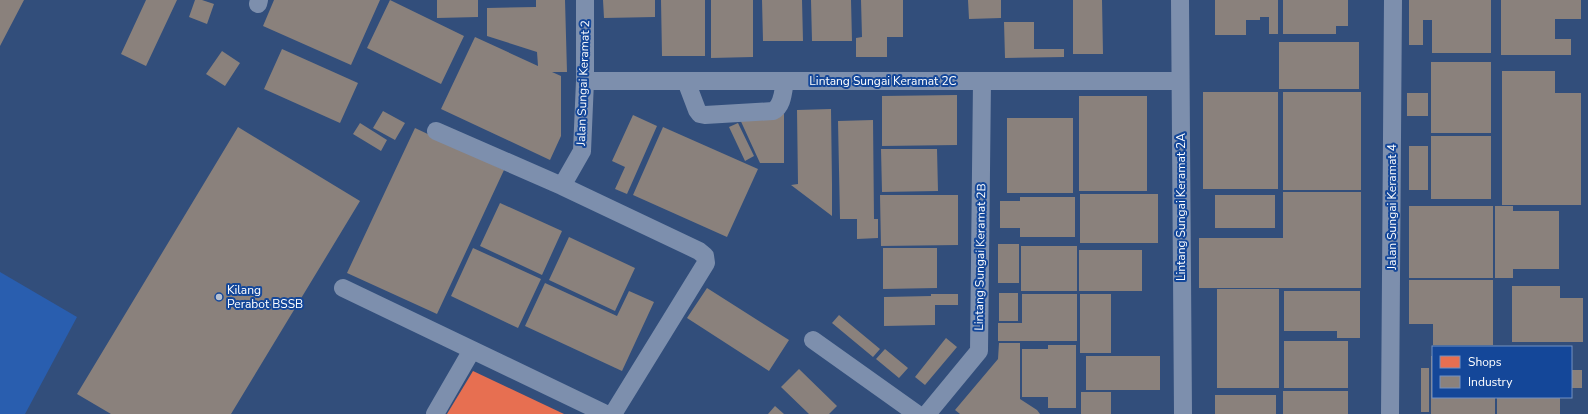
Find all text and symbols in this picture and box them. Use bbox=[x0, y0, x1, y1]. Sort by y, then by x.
street label: Jalan Sungai Keramat 2 bbox=[573, 20, 593, 147]
street label: Lintang Sungai Keramat 2C bbox=[809, 73, 957, 89]
street label: Lintang Sungai Keramat 2A bbox=[1173, 133, 1189, 281]
street label: Jalan Sungai Keramat 4 bbox=[1384, 144, 1400, 271]
street label: Lintang Sungai Keramat 2B bbox=[971, 183, 989, 331]
place label: Kilang Perabot BSSB bbox=[227, 282, 303, 312]
marker: Kilang Perabot BSSB bbox=[214, 292, 224, 302]
legend bbox=[1432, 346, 1572, 398]
text: Shops bbox=[1468, 354, 1502, 370]
text: Industry bbox=[1468, 374, 1513, 390]

